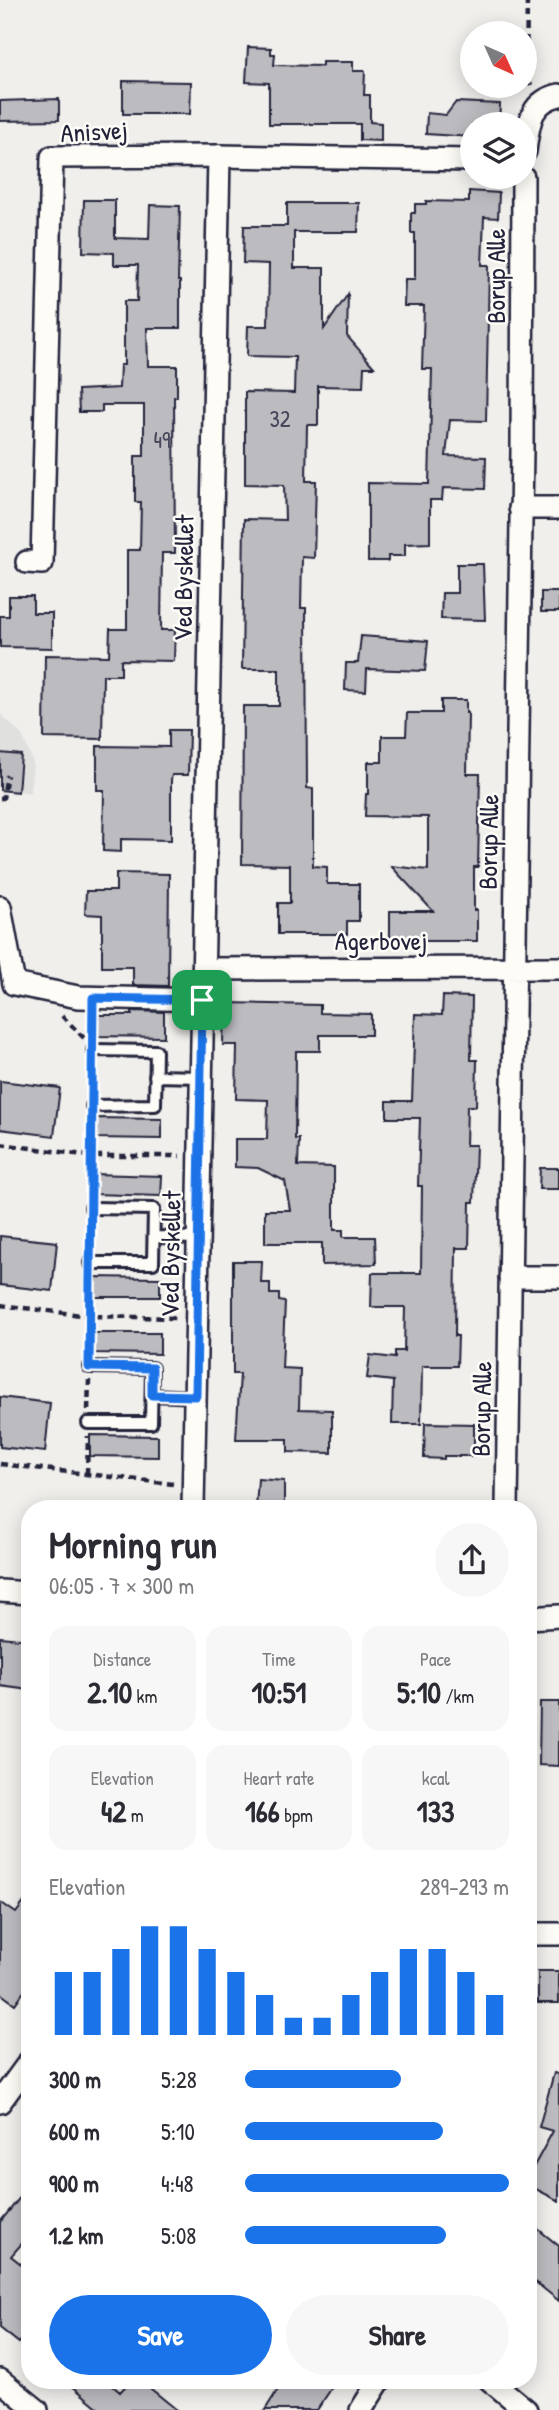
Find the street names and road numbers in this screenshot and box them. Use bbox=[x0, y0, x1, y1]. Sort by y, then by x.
street label: Anisvej bbox=[60, 112, 128, 150]
street label: Borup Alle bbox=[478, 228, 513, 324]
street label: Ved Byskellet bbox=[164, 513, 202, 642]
street label: Borup Alle bbox=[470, 794, 506, 890]
street label: Agerbovej bbox=[335, 923, 427, 958]
street label: Ved Byskellet bbox=[151, 1189, 189, 1318]
street label: Borup Alle bbox=[463, 1361, 499, 1457]

